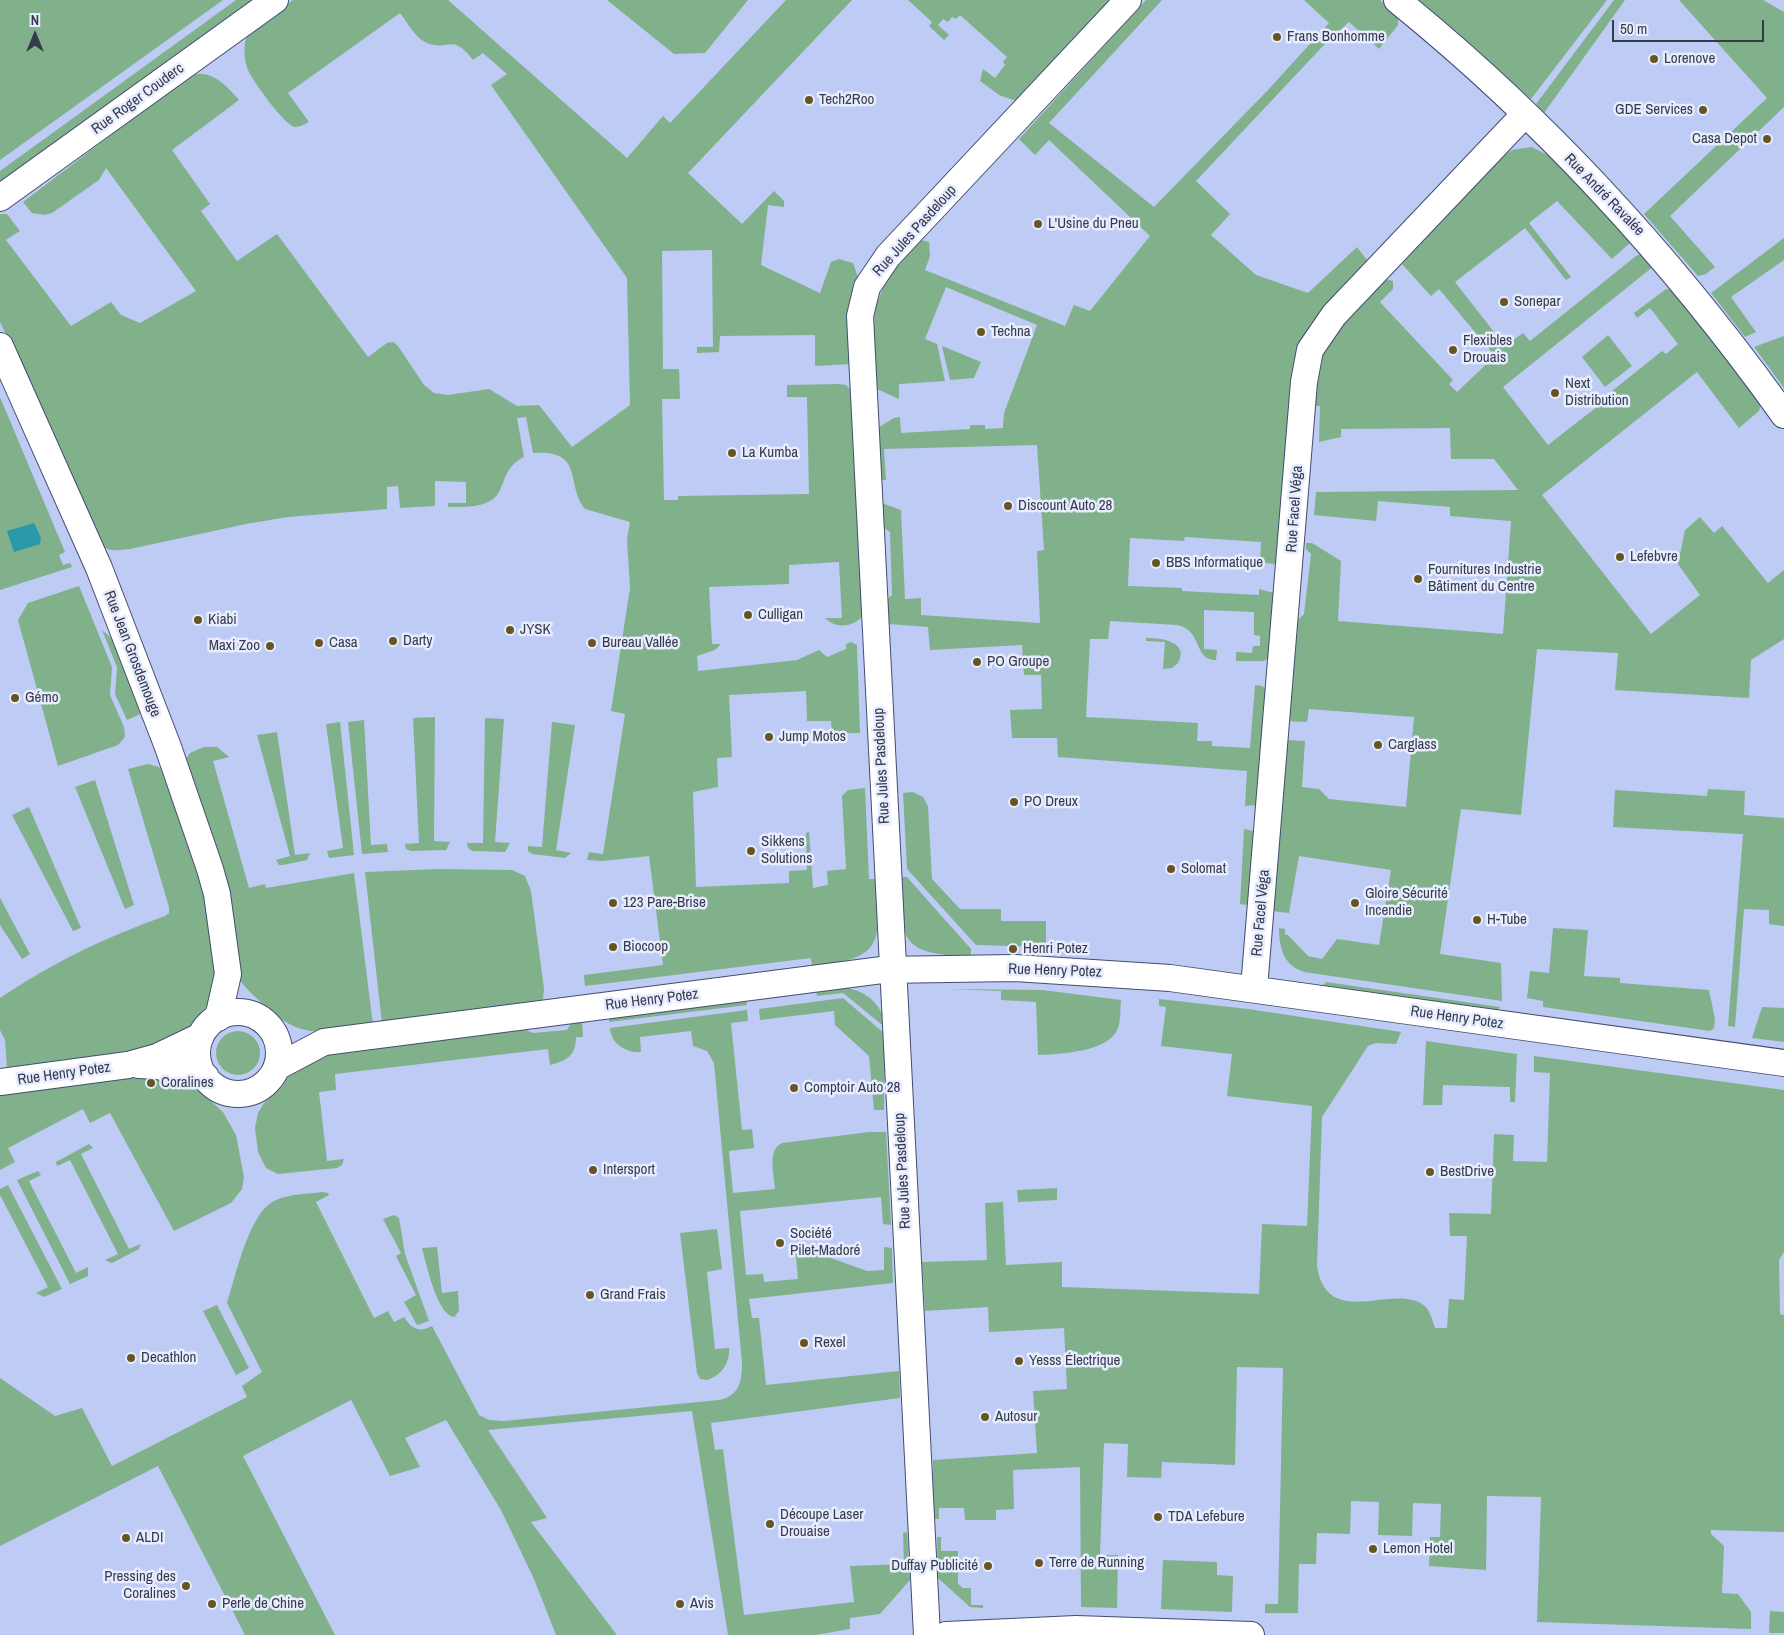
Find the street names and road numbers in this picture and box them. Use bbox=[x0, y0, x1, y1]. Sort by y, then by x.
street label: Rue Roger Couderc bbox=[88, 60, 188, 138]
street label: Rue André Ravalée bbox=[1560, 150, 1648, 240]
street label: Rue Jules Pasdeloup bbox=[869, 182, 961, 280]
street label: Rue Facel Véga bbox=[1283, 465, 1307, 553]
street label: Rue Jean Grosdemouge bbox=[100, 588, 164, 720]
street label: Rue Jules Pasdeloup bbox=[870, 707, 894, 825]
street label: Rue Facel Véga bbox=[1248, 869, 1274, 957]
street label: Rue Henry Potez bbox=[1008, 960, 1102, 982]
street label: Rue Henry Potez bbox=[604, 985, 700, 1015]
street label: Rue Henry Potez bbox=[1409, 1003, 1505, 1033]
street label: Rue Henry Potez bbox=[16, 1059, 112, 1089]
street label: Rue Jules Pasdeloup bbox=[891, 1112, 915, 1230]

